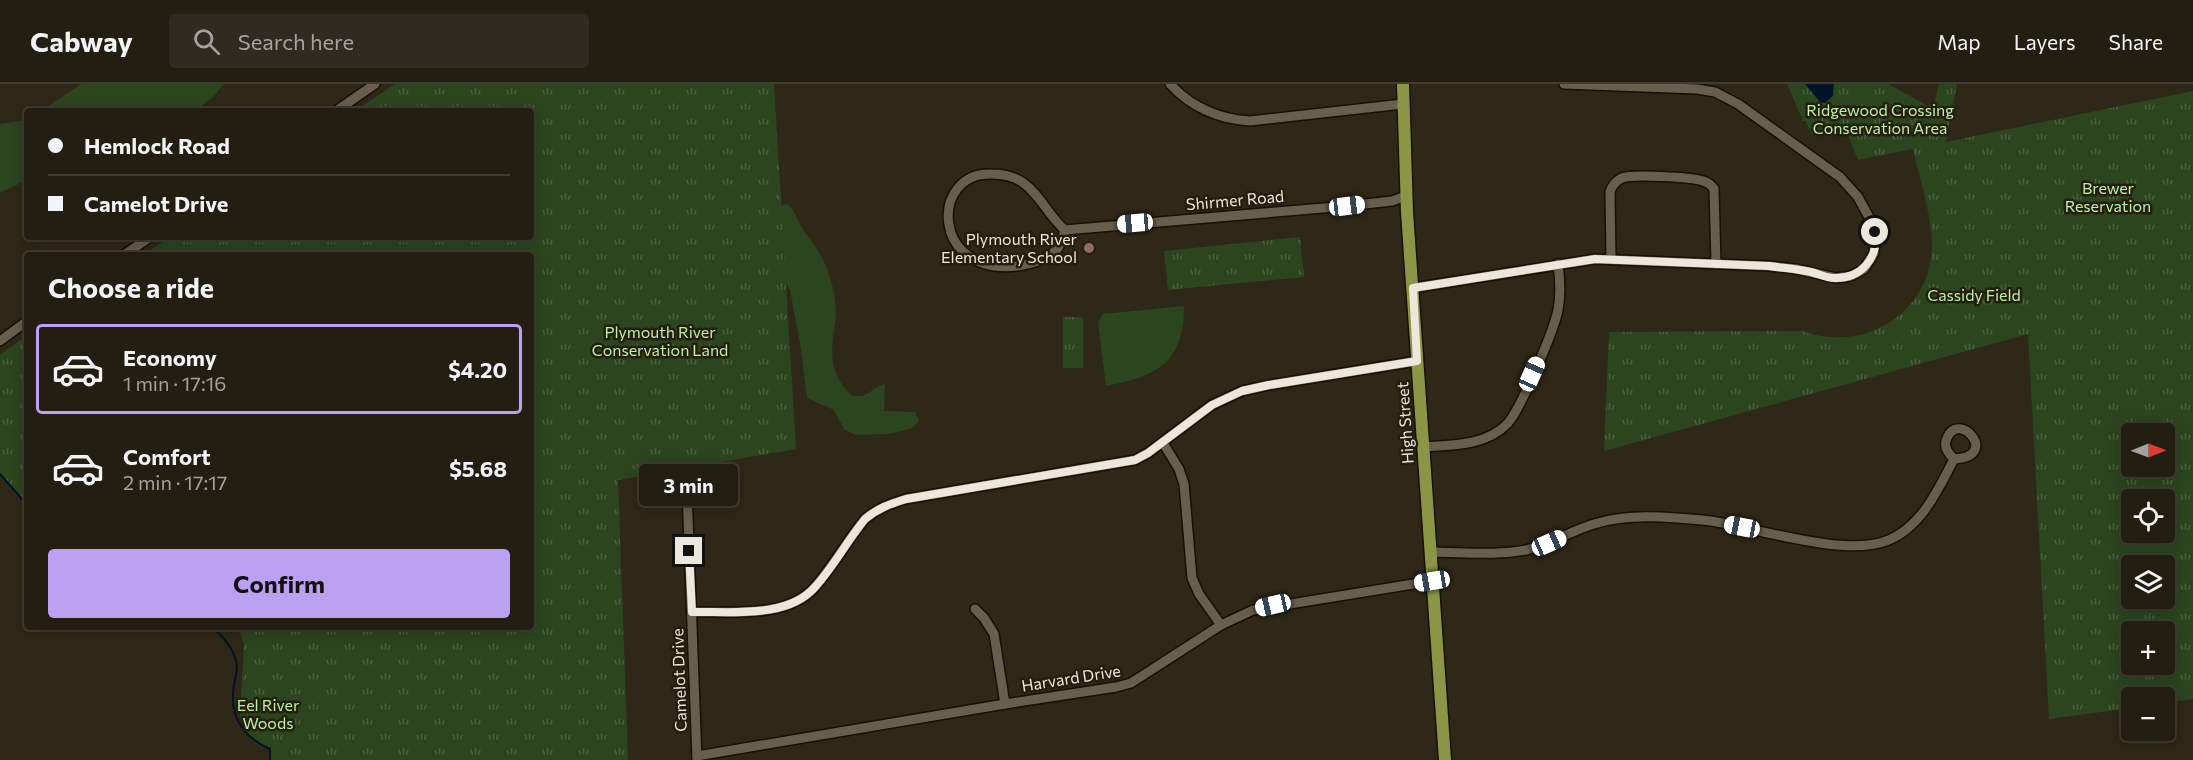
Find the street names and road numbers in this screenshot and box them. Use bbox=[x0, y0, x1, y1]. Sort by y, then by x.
street label: Shirmer Road bbox=[1185, 186, 1285, 213]
street label: High Street bbox=[1392, 381, 1417, 465]
street label: Camelot Drive bbox=[667, 628, 690, 732]
street label: Harvard Drive bbox=[1020, 660, 1122, 695]

